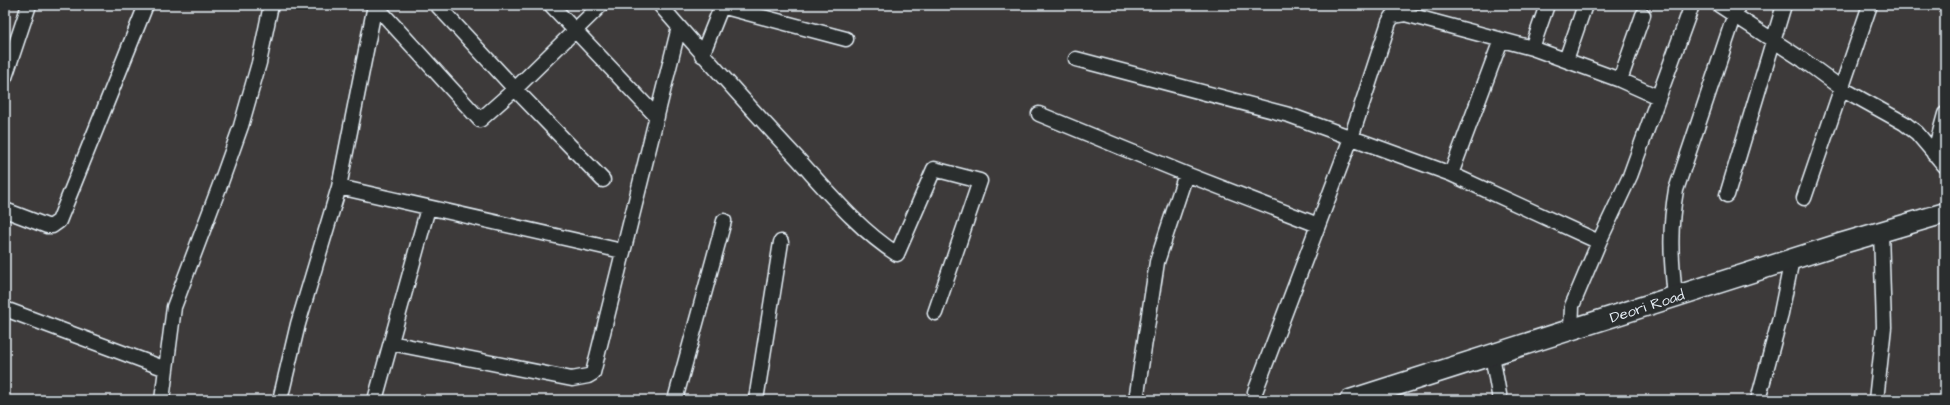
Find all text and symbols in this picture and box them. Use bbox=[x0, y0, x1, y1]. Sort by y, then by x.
street label: Deori Road bbox=[1607, 284, 1687, 328]

